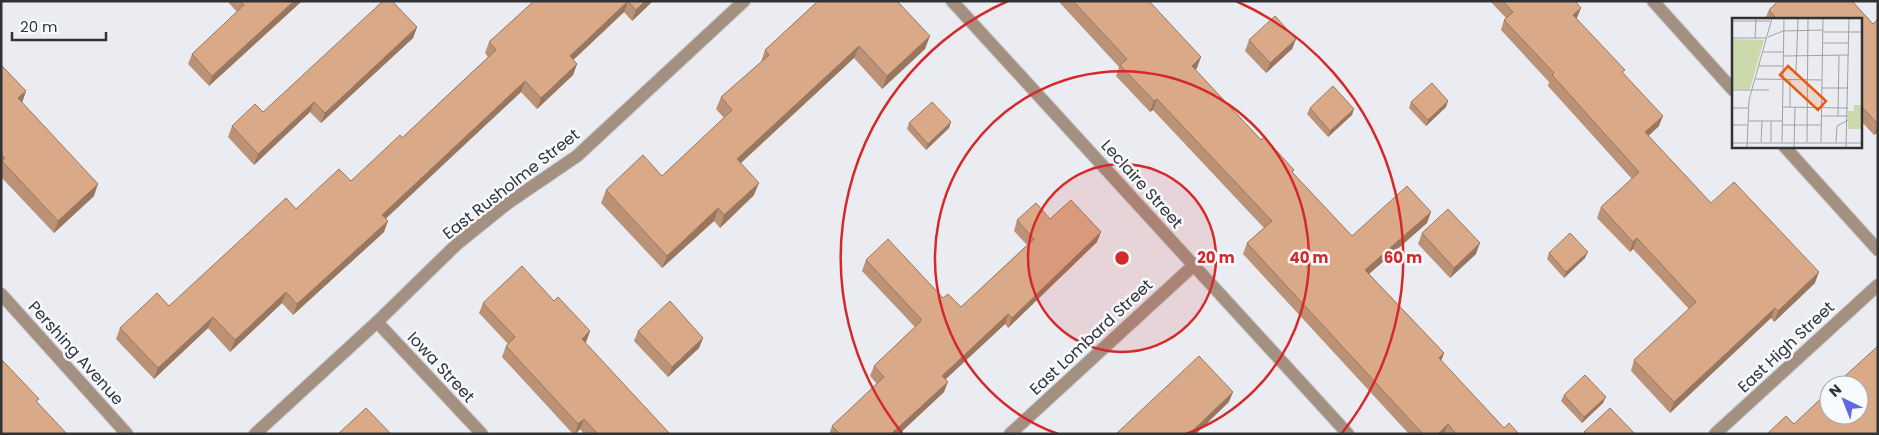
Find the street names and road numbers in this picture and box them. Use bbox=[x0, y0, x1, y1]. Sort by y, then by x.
street label: East Rusholme Street bbox=[438, 123, 584, 245]
street label: Leclaire Street bbox=[1096, 135, 1188, 234]
street label: East Lombard Street bbox=[1024, 274, 1158, 400]
street label: Pershing Avenue bbox=[23, 296, 129, 410]
street label: East High Street bbox=[1733, 296, 1840, 398]
street label: Iowa Street bbox=[402, 327, 480, 408]

